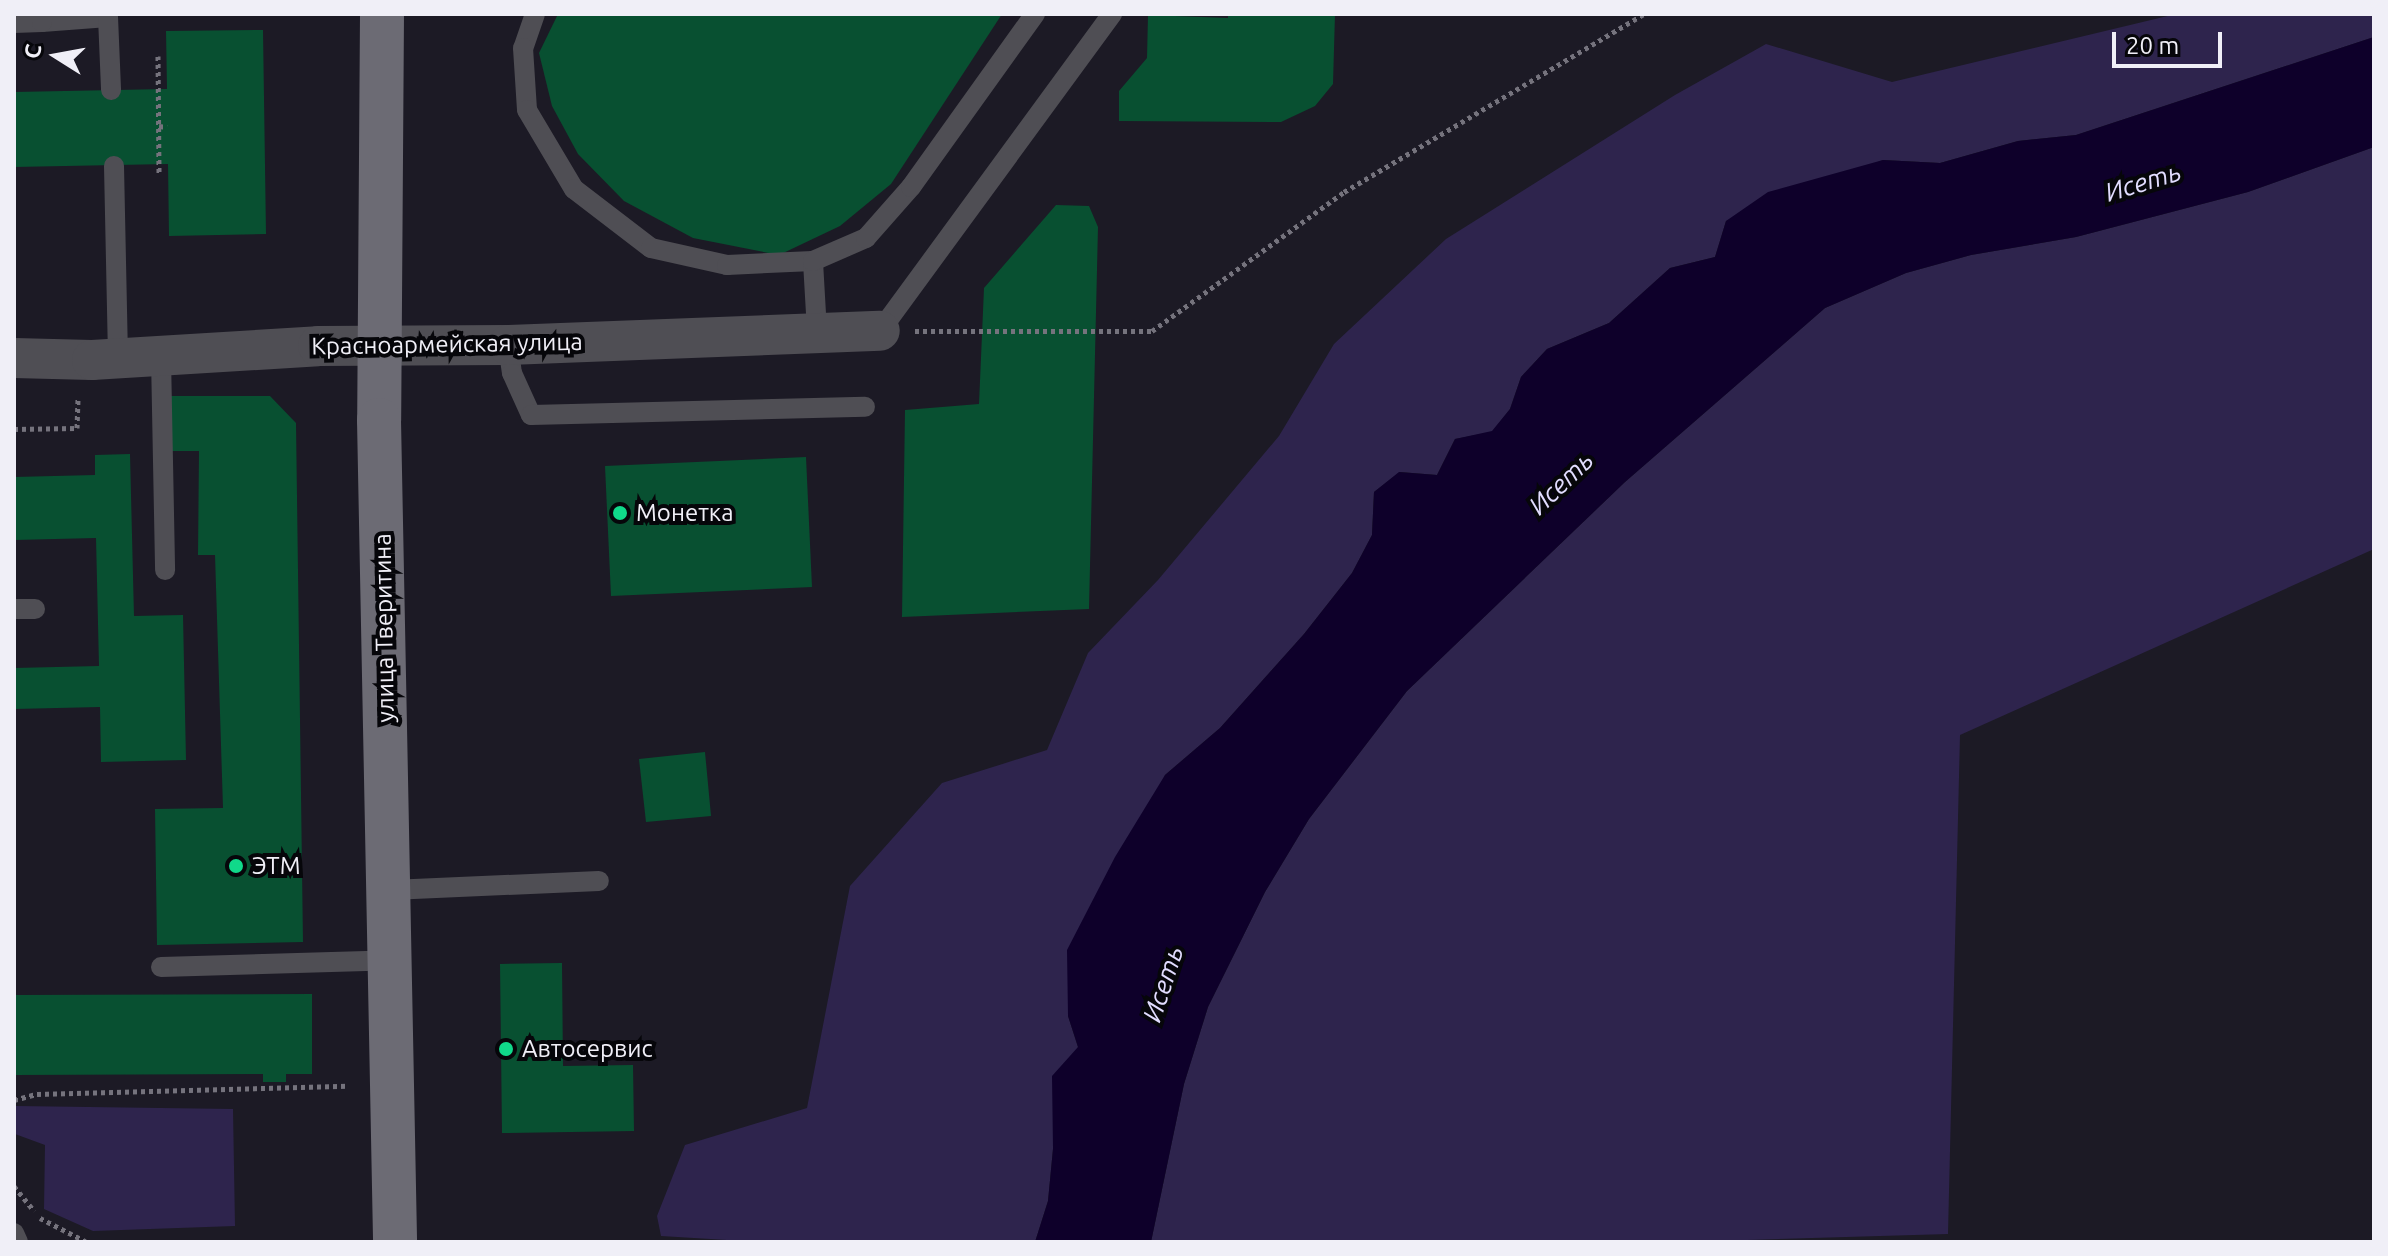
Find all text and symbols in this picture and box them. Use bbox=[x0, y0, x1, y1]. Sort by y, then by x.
north arrow bbox=[16, 16, 96, 96]
scale bar bbox=[2116, 16, 2226, 66]
text: 20 m bbox=[2126, 32, 2179, 59]
text: С bbox=[18, 42, 46, 61]
water label: Исеть bbox=[2101, 156, 2185, 208]
street label: Красноармейская улица bbox=[311, 327, 583, 361]
water label: Исеть bbox=[1522, 445, 1600, 521]
place label: Монетка bbox=[636, 499, 733, 527]
marker: Монетка bbox=[611, 504, 629, 522]
street label: улица Тверитина bbox=[368, 533, 400, 723]
place label: ЭТМ bbox=[252, 852, 301, 880]
marker: ЭТМ bbox=[227, 857, 245, 875]
water label: Исеть bbox=[1136, 942, 1190, 1026]
place label: Автосервис bbox=[522, 1035, 653, 1063]
marker: Автосервис bbox=[497, 1040, 515, 1058]

